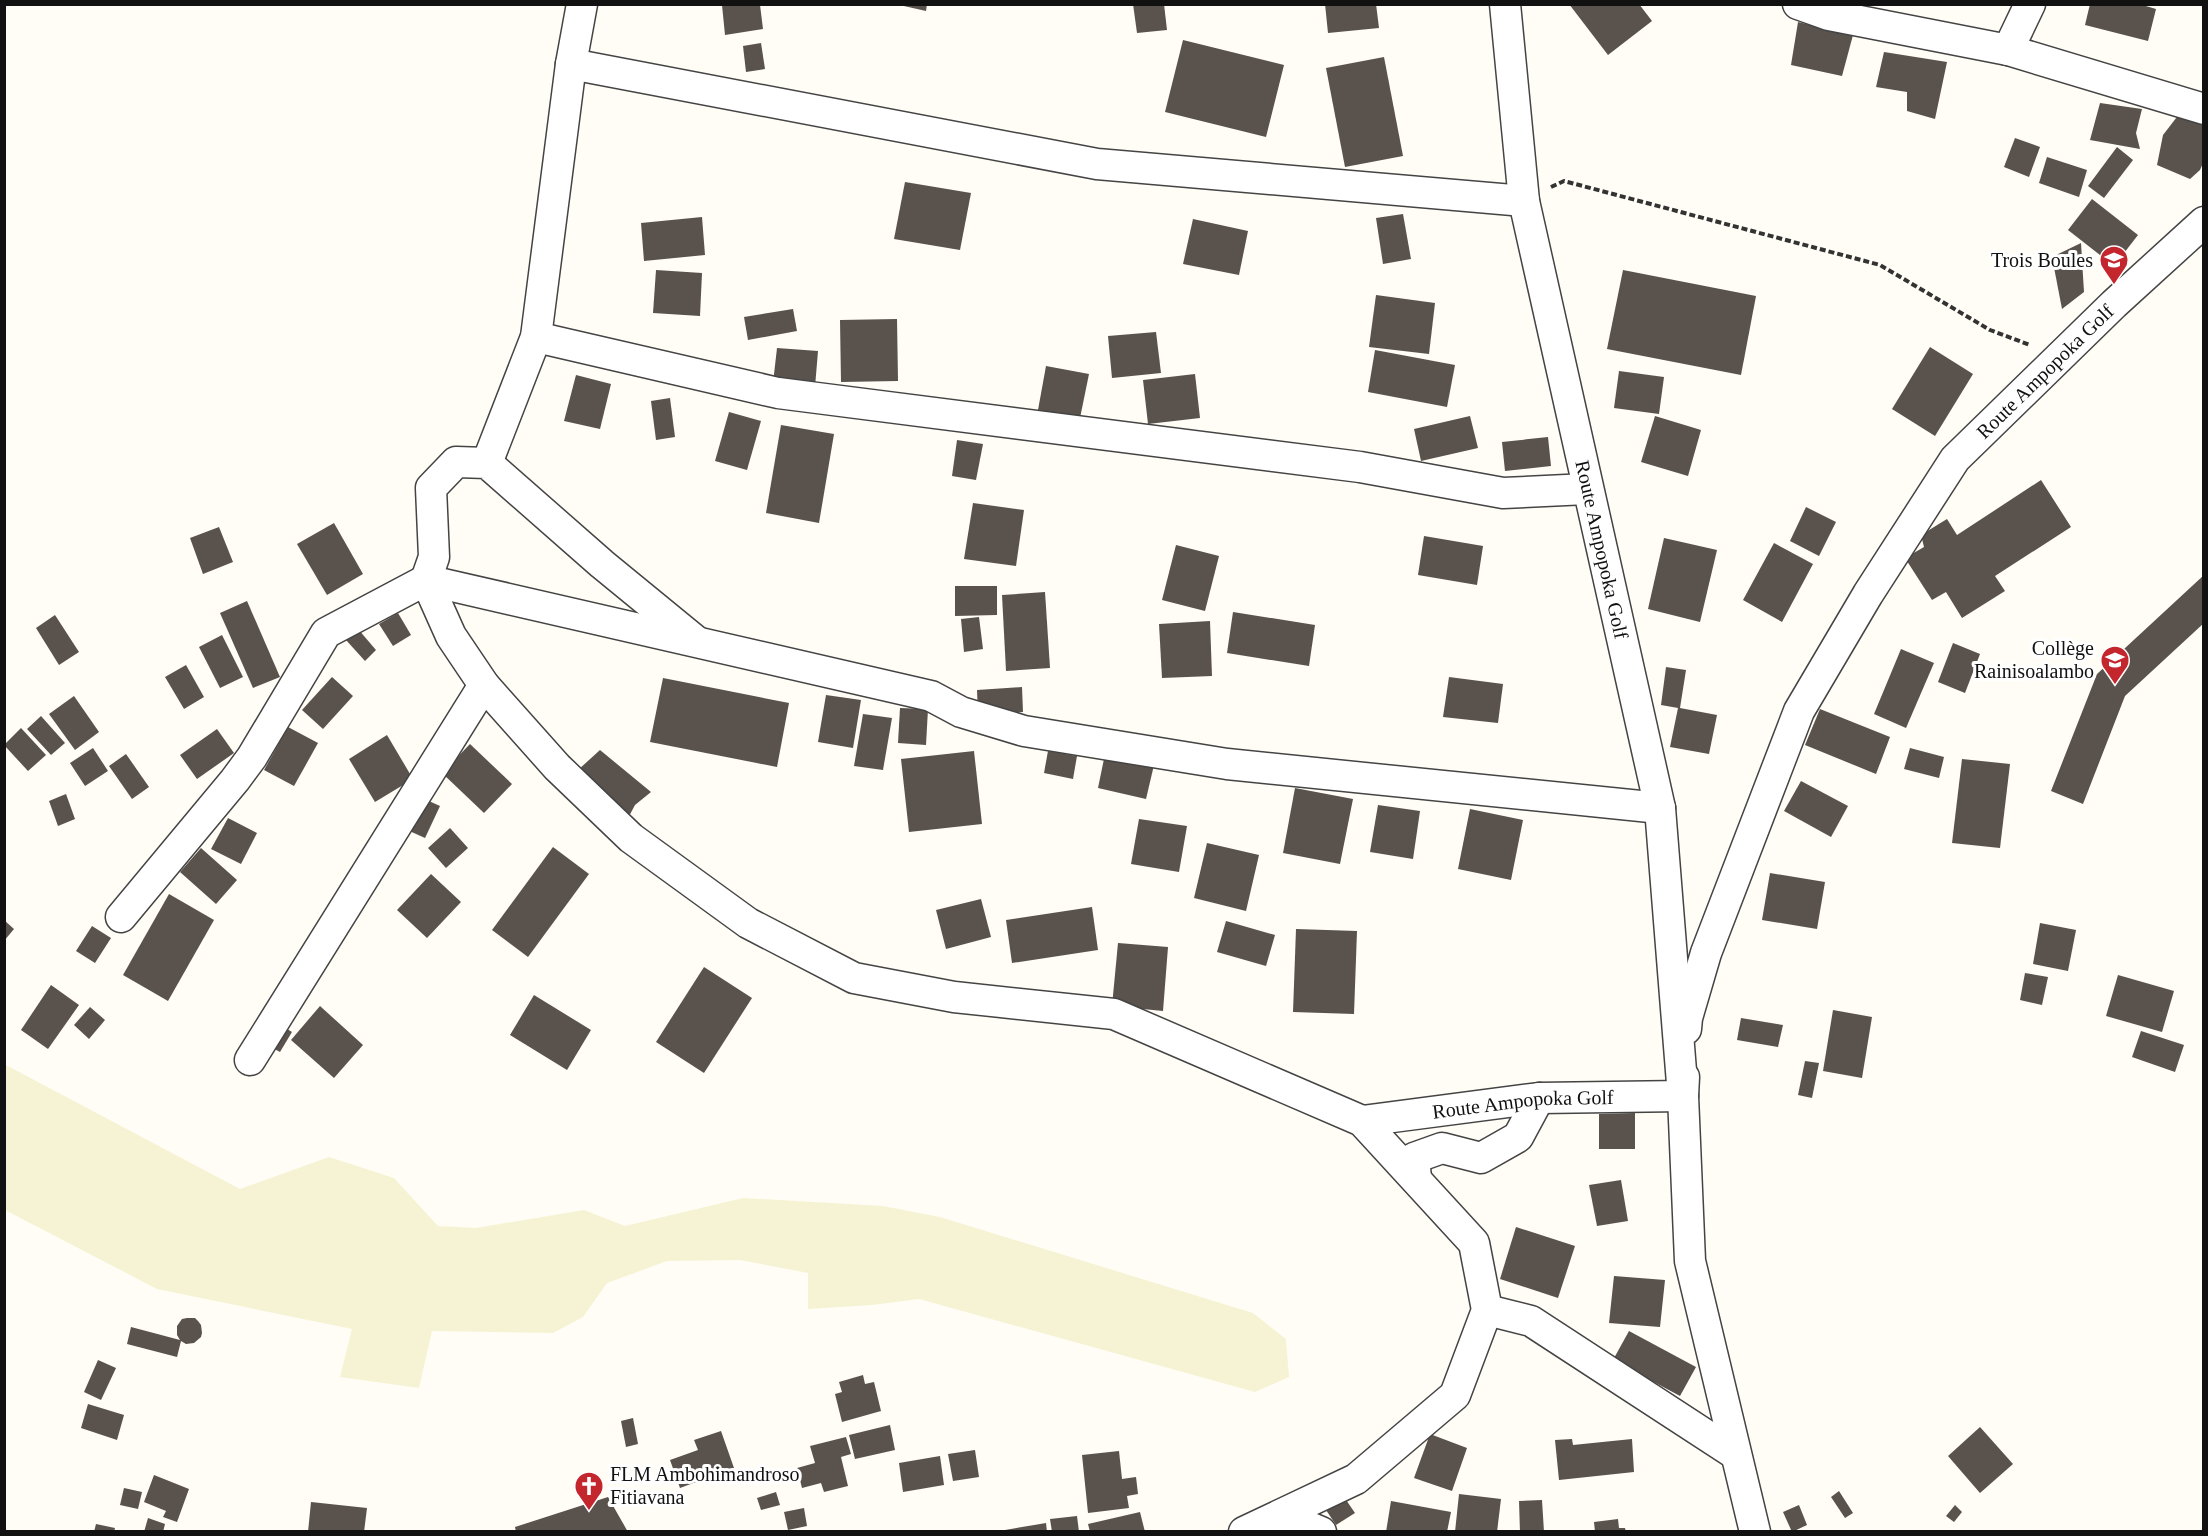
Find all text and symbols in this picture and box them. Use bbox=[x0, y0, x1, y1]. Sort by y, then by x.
school or university icon: Trois Boules bbox=[2098, 244, 2130, 286]
place label: Trois Boules bbox=[1991, 249, 2093, 271]
street label: Route Ampopoka Golf bbox=[1972, 300, 2118, 443]
street label: Route Ampopoka Golf bbox=[1571, 458, 1633, 641]
place label: Collège Rainisoalambo bbox=[1974, 637, 2094, 682]
school or university icon: Collège Rainisoalambo bbox=[2099, 644, 2131, 686]
street label: Route Ampopoka Golf bbox=[1431, 1086, 1614, 1123]
place label: FLM Ambohimandroso Fitiavana bbox=[610, 1463, 799, 1508]
church icon: FLM Ambohimandroso Fitiavana bbox=[573, 1470, 605, 1512]

